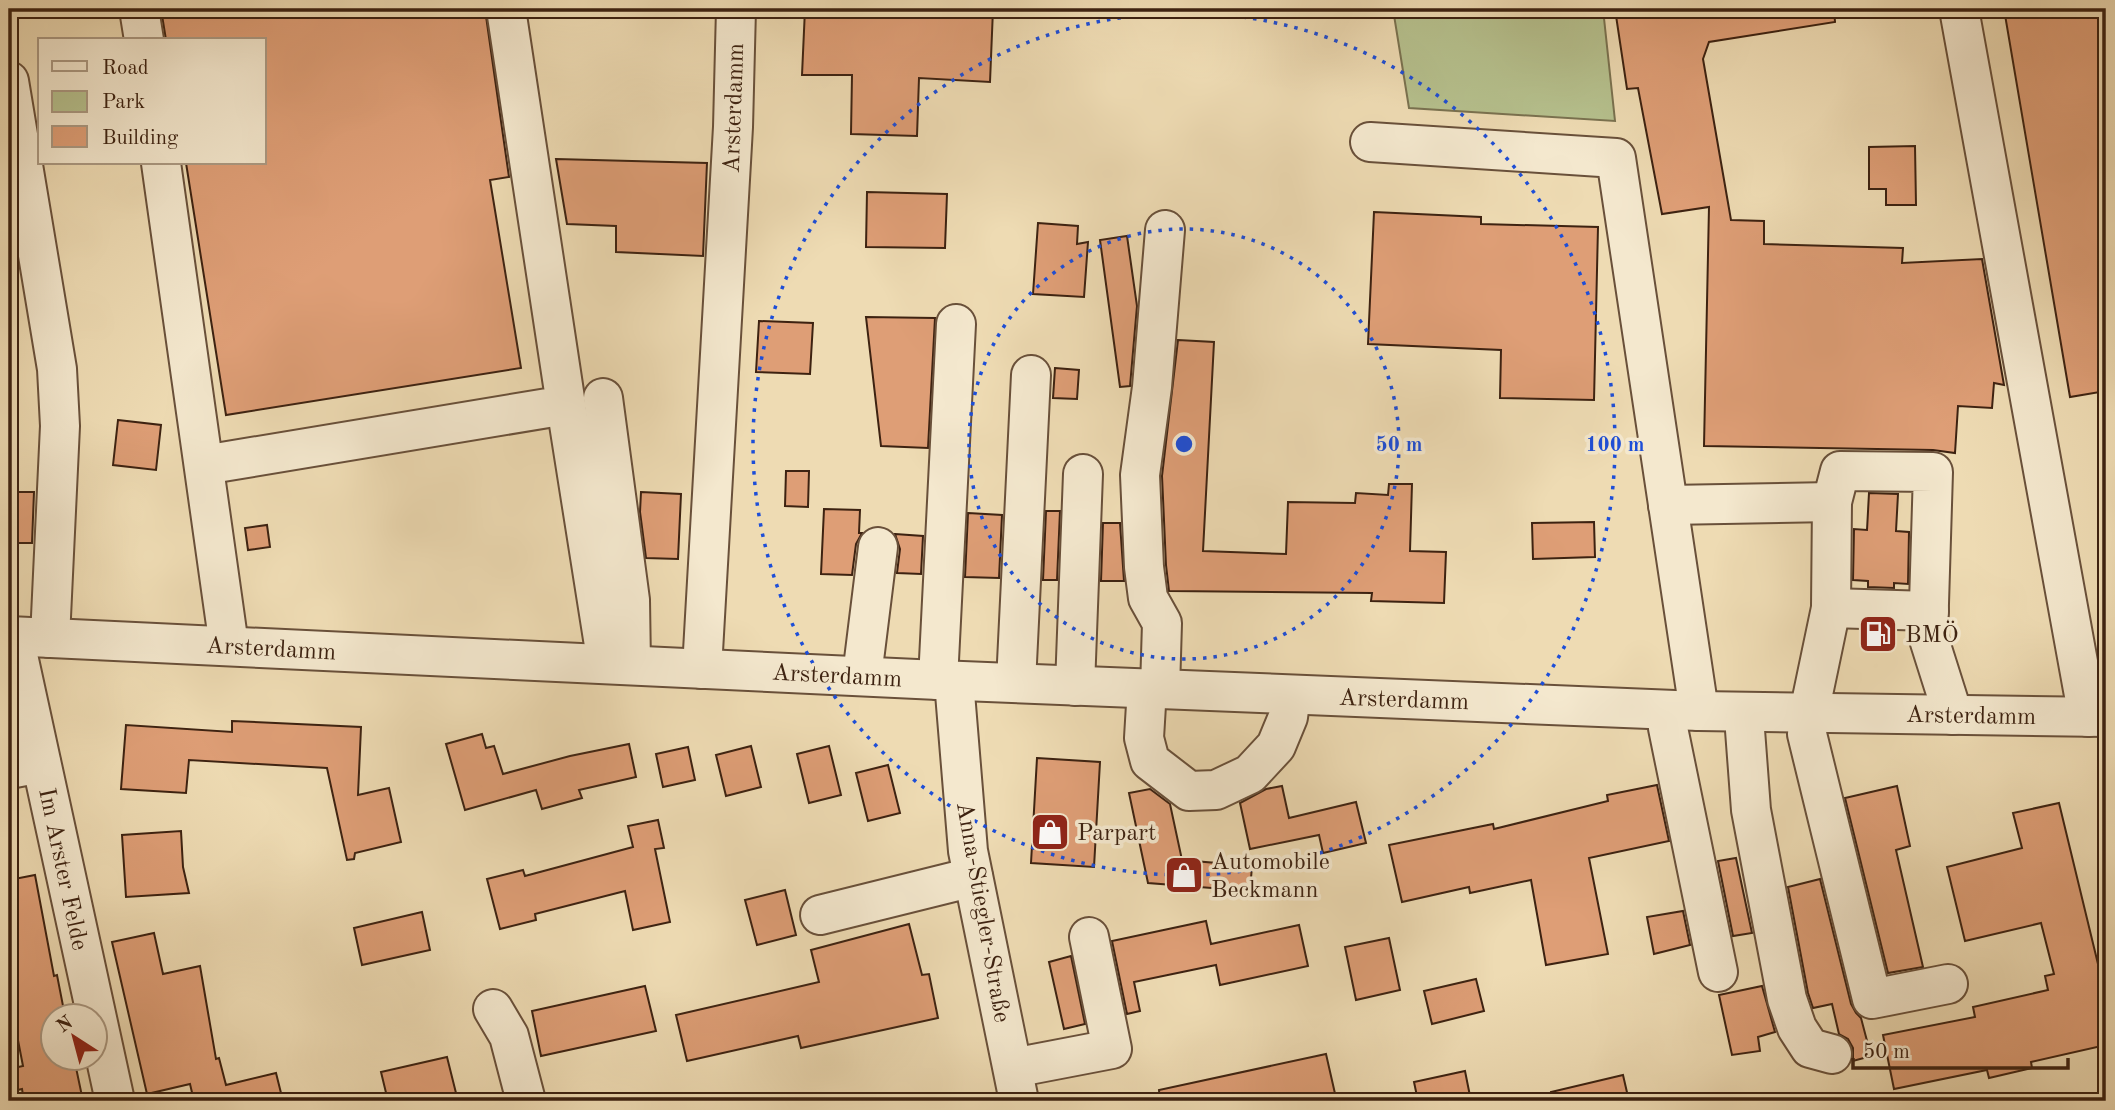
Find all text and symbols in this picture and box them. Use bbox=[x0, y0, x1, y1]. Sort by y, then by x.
legend bbox=[38, 38, 266, 164]
street label: Arsterdamm bbox=[721, 43, 749, 174]
text: Road bbox=[102, 58, 149, 79]
text: Park bbox=[102, 92, 145, 113]
text: Building bbox=[102, 128, 179, 149]
centre of rings bbox=[1172, 432, 1196, 456]
text: 50 m bbox=[1375, 435, 1423, 456]
text: 100 m bbox=[1585, 435, 1645, 456]
fuel station icon: BMÖ bbox=[1857, 613, 1899, 655]
place label: BMÖ bbox=[1905, 620, 1958, 648]
street label: Arsterdamm bbox=[205, 635, 337, 665]
street label: Arsterdamm bbox=[771, 662, 903, 692]
street label: Arsterdamm bbox=[1338, 687, 1469, 715]
street label: Arsterdamm bbox=[1906, 704, 2036, 730]
street label: Im Arster Felde bbox=[33, 786, 91, 953]
street label: Anna-Stiegler-Straße bbox=[951, 800, 1013, 1025]
shop icon: Parpart bbox=[1029, 811, 1071, 853]
place label: Parpart bbox=[1077, 822, 1157, 846]
place label: Automobile Beckmann bbox=[1211, 851, 1330, 903]
shop icon: Automobile Beckmann bbox=[1163, 854, 1205, 896]
north arrow bbox=[38, 1002, 108, 1072]
text: N bbox=[54, 1013, 77, 1037]
scale bar bbox=[1853, 1026, 2068, 1070]
text: 50 m bbox=[1863, 1042, 1910, 1063]

